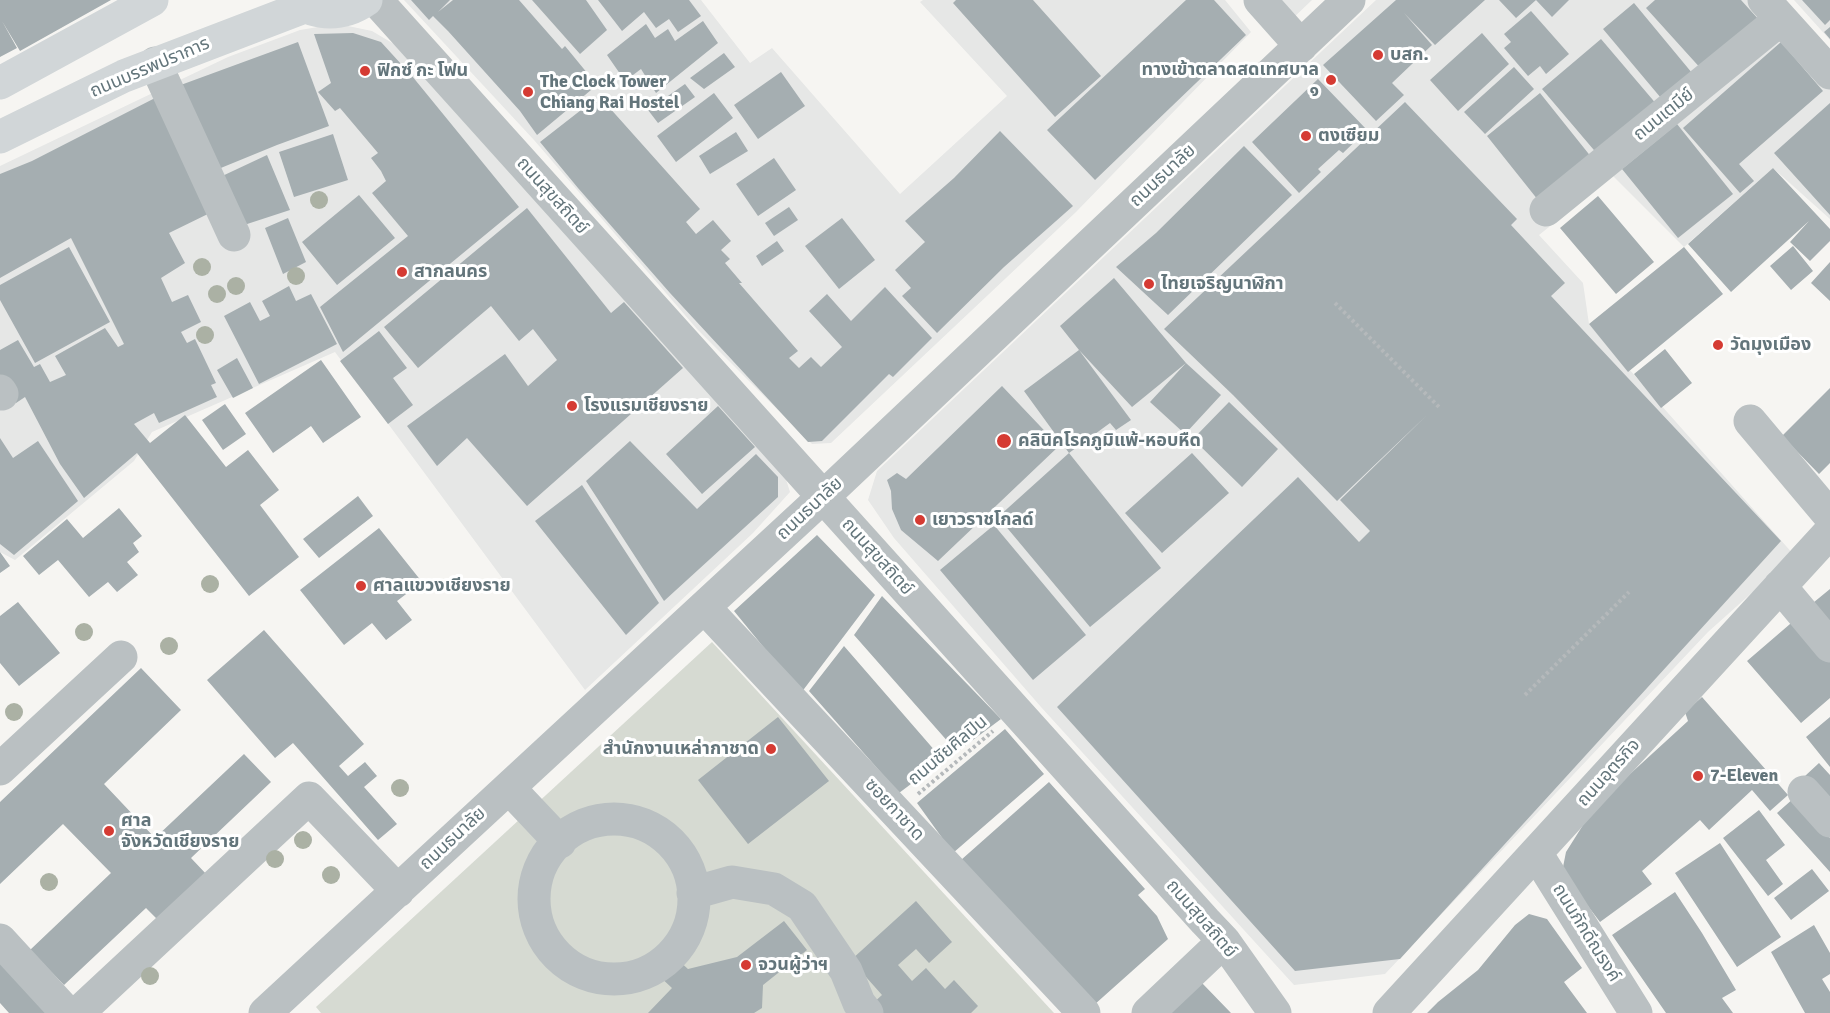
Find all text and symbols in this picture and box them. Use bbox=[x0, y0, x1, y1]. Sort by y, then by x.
street label: ถนนบรรพปราการ bbox=[87, 33, 213, 103]
place label: บสก. bbox=[1390, 44, 1429, 66]
marker: บสก. bbox=[1371, 48, 1385, 62]
place label: ทางเข้าตลาดสดเทศบาล ๑ bbox=[1142, 59, 1319, 101]
place label: ฟิกซ์ กะ โฟน bbox=[377, 60, 468, 82]
marker: ฟิกซ์ กะ โฟน bbox=[358, 64, 372, 78]
place label: The Clock Tower Chiang Rai Hostel bbox=[540, 71, 679, 113]
marker: ทางเข้าตลาดสดเทศบาล ๑ bbox=[1324, 73, 1338, 87]
street label: ถนนเตมีย์ bbox=[1630, 84, 1698, 146]
marker: The Clock Tower Chiang Rai Hostel bbox=[521, 85, 535, 99]
place label: ตงเซียม bbox=[1318, 125, 1379, 147]
marker: ตงเซียม bbox=[1299, 129, 1313, 143]
street label: ถนนธนาลัย bbox=[1126, 140, 1200, 212]
street label: ถนนสุขสถิตย์ bbox=[512, 153, 592, 239]
place label: สากลนคร bbox=[414, 261, 487, 283]
marker: สากลนคร bbox=[395, 265, 409, 279]
place label: ไทยเจริญนาฬิกา bbox=[1161, 273, 1284, 295]
marker: ไทยเจริญนาฬิกา bbox=[1142, 277, 1156, 291]
place label: วัดมุงเมือง bbox=[1730, 334, 1811, 356]
marker: วัดมุงเมือง bbox=[1711, 338, 1725, 352]
place label: โรงแรมเชียงราย bbox=[584, 395, 708, 417]
marker: โรงแรมเชียงราย bbox=[565, 399, 579, 413]
place label: คลินิคโรคภูมิแพ้-หอบหืด bbox=[1018, 430, 1201, 452]
marker: คลินิคโรคภูมิแพ้-หอบหืด bbox=[995, 432, 1013, 450]
street label: ถนนธนาลัย bbox=[773, 473, 847, 545]
place label: เยาวราชโกลด์ bbox=[932, 509, 1034, 531]
marker: เยาวราชโกลด์ bbox=[913, 513, 927, 527]
street label: ถนนสุขสถิตย์ bbox=[837, 514, 917, 600]
place label: ศาลแขวงเชียงราย bbox=[373, 575, 511, 597]
marker: ศาลแขวงเชียงราย bbox=[354, 579, 368, 593]
street label: ถนนชัยศิลปิน bbox=[904, 712, 992, 790]
street label: ถนนอุตรกิจ bbox=[1573, 735, 1645, 811]
place label: สำนักงานเหล่ากาชาด bbox=[603, 738, 759, 760]
marker: สำนักงานเหล่ากาชาด bbox=[764, 742, 778, 756]
place label: 7-Eleven bbox=[1710, 765, 1778, 787]
marker: 7-Eleven bbox=[1691, 769, 1705, 783]
street label: ซอยกาชาด bbox=[860, 774, 928, 846]
street label: ถนนธนาลัย bbox=[416, 803, 490, 875]
place label: ศาล จังหวัดเชียงราย bbox=[121, 810, 239, 852]
marker: ศาล จังหวัดเชียงราย bbox=[102, 824, 116, 838]
street label: ถนนสุขสถิตย์ bbox=[1161, 876, 1241, 962]
street label: ถนนภักดีณรงค์ bbox=[1547, 880, 1625, 986]
place label: จวนผู้ว่าฯ bbox=[758, 954, 828, 976]
marker: จวนผู้ว่าฯ bbox=[739, 958, 753, 972]

